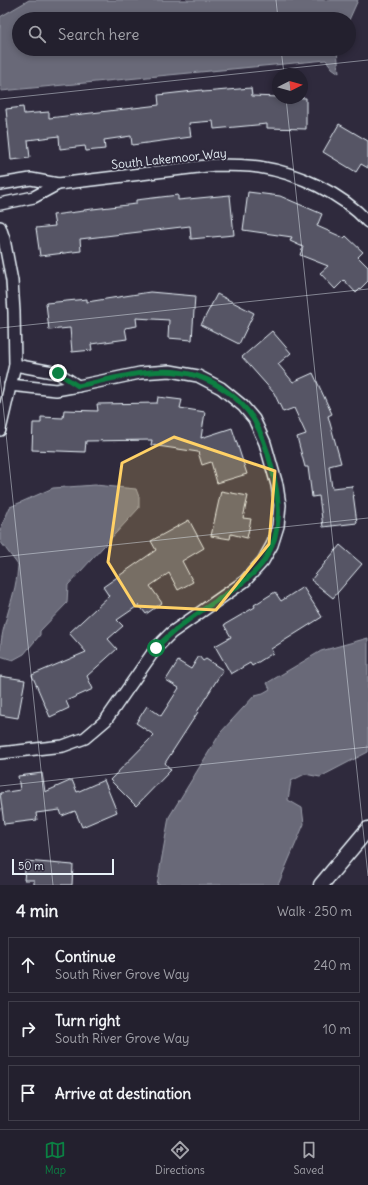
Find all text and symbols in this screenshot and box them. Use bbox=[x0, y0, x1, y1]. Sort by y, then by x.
search box bbox=[12, 12, 356, 56]
icon: search bbox=[26, 23, 48, 45]
text: Search here bbox=[58, 25, 139, 44]
north arrow bbox=[272, 68, 308, 104]
street label: South Lakemoor Way bbox=[111, 145, 227, 172]
route end bbox=[49, 364, 67, 382]
route start bbox=[147, 639, 165, 657]
scale bar bbox=[12, 857, 114, 876]
text: 50 m bbox=[18, 859, 44, 873]
text: 4 min bbox=[16, 900, 58, 922]
text: Walk · 250 m bbox=[277, 903, 352, 920]
text: Continue bbox=[55, 947, 116, 966]
icon: ahead bbox=[17, 954, 39, 976]
text: 240 m bbox=[314, 957, 351, 974]
text: South River Grove Way bbox=[55, 966, 189, 983]
text: Turn right bbox=[55, 1011, 120, 1030]
icon: right bbox=[17, 1018, 39, 1040]
text: 10 m bbox=[323, 1021, 351, 1038]
text: South River Grove Way bbox=[55, 1030, 189, 1047]
icon: arrive bbox=[17, 1082, 39, 1104]
text: Arrive at destination bbox=[55, 1084, 191, 1103]
tab: Map bbox=[44, 1139, 66, 1177]
tab: Directions bbox=[155, 1139, 205, 1177]
tab: Saved bbox=[293, 1139, 324, 1177]

